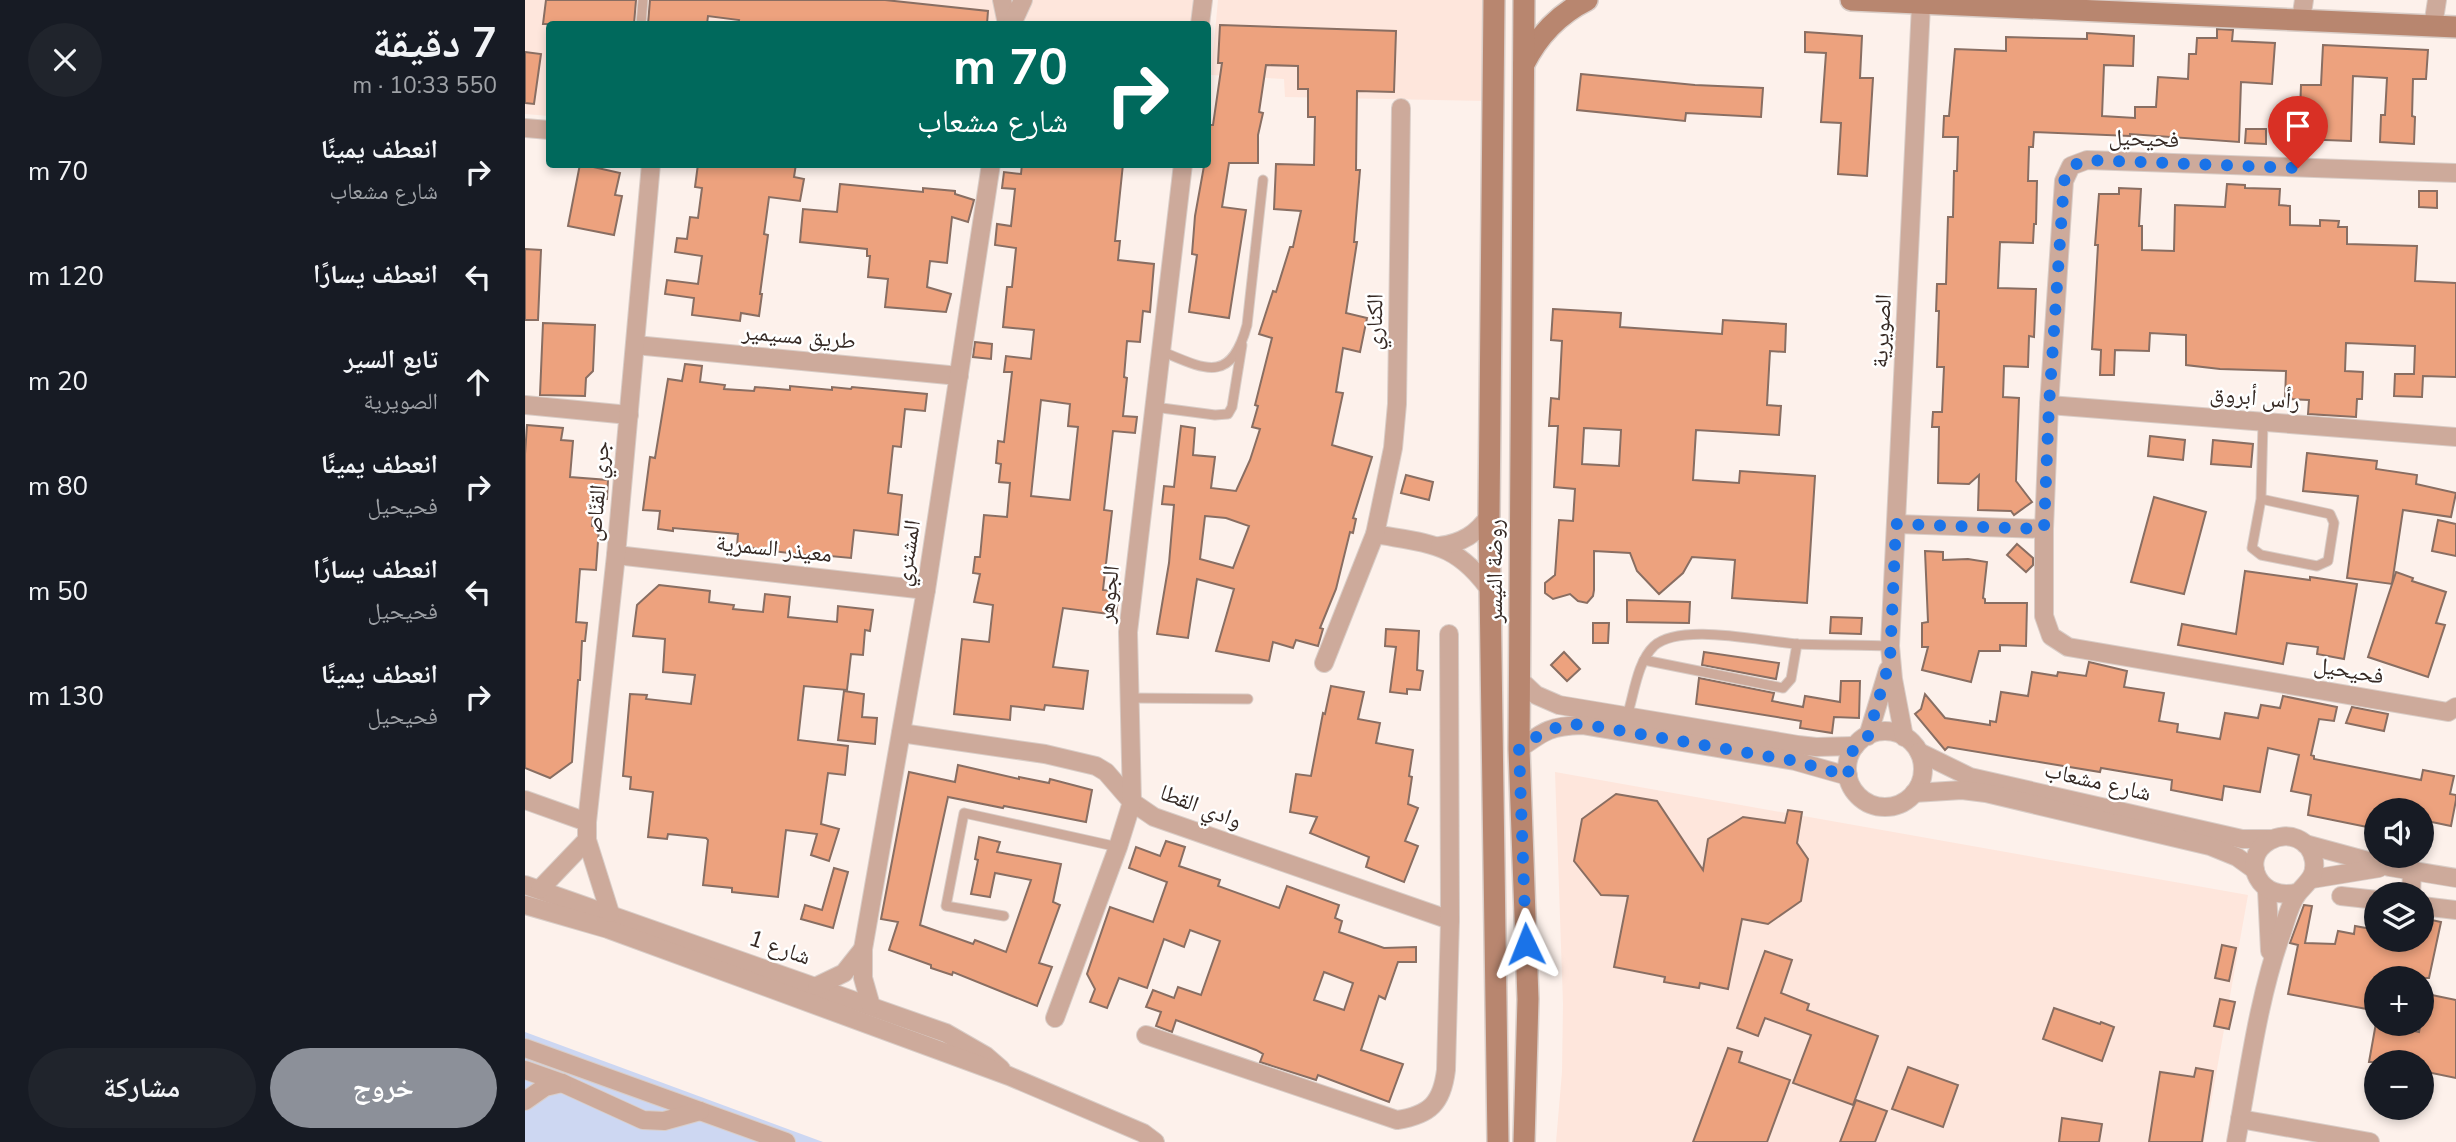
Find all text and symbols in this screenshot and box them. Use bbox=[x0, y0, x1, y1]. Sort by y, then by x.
text: 7 دقيقة bbox=[372, 15, 497, 72]
button: close bbox=[28, 23, 102, 97]
text: 70 m bbox=[953, 34, 1068, 101]
icon: right bbox=[1092, 49, 1183, 140]
text: 550 m · 10:33 bbox=[352, 70, 497, 101]
pin bbox=[2268, 96, 2328, 168]
text: شارع مشعاب bbox=[917, 100, 1068, 143]
icon: arrive bbox=[2279, 107, 2317, 145]
street label: فحيحيل bbox=[2108, 122, 2180, 155]
text: انعطف يمينًا bbox=[321, 132, 438, 167]
icon: right bbox=[459, 153, 497, 191]
text: 70 m bbox=[28, 154, 88, 189]
text: شارع مشعاب bbox=[330, 176, 438, 207]
text: انعطف يسارًا bbox=[313, 257, 438, 292]
icon: left bbox=[459, 258, 497, 296]
text: 120 m bbox=[28, 259, 104, 294]
street label: الكناري bbox=[1359, 293, 1393, 351]
street label: الصويرية bbox=[1864, 293, 1899, 369]
street label: طريق مسيمير bbox=[740, 316, 857, 357]
text: تابع السير bbox=[344, 342, 438, 377]
icon: ahead bbox=[459, 363, 497, 401]
text: 20 m bbox=[28, 364, 88, 399]
street label: رأس أبروق bbox=[2209, 378, 2301, 417]
text: الصويرية bbox=[364, 386, 438, 417]
street label: جري القنّاص bbox=[578, 439, 620, 543]
text: انعطف يمينًا bbox=[321, 447, 438, 482]
icon: right bbox=[459, 468, 497, 506]
text: 80 m bbox=[28, 469, 88, 504]
text: فحيحيل bbox=[368, 491, 438, 522]
street label: المشتري bbox=[887, 518, 931, 589]
street label: روضة النيسر bbox=[1479, 519, 1510, 624]
street label: معيذر السمرية bbox=[714, 527, 834, 570]
text: انعطف يسارًا bbox=[313, 552, 438, 587]
street label: الجوهر bbox=[1090, 564, 1127, 625]
icon: left bbox=[459, 573, 497, 611]
text: 50 m bbox=[28, 574, 88, 609]
text: فحيحيل bbox=[368, 596, 438, 627]
street label: فحيحيل bbox=[2312, 649, 2386, 692]
text: انعطف يمينًا bbox=[321, 657, 438, 692]
icon: right bbox=[459, 678, 497, 716]
text: 130 m bbox=[28, 679, 104, 714]
text: فحيحيل bbox=[368, 701, 438, 732]
street label: شارع مشعاب bbox=[2042, 754, 2154, 809]
street label: وادي القطا bbox=[1154, 777, 1246, 839]
map controls bbox=[2364, 798, 2434, 1120]
button: sound bbox=[2364, 798, 2434, 868]
button: layers bbox=[2364, 882, 2434, 952]
position arrow bbox=[1489, 907, 1563, 981]
street label: شارع 1 bbox=[745, 922, 815, 972]
button: + bbox=[2364, 966, 2434, 1036]
button: مشاركة bbox=[28, 1048, 256, 1128]
button: خروج bbox=[270, 1048, 497, 1128]
button: − bbox=[2364, 1050, 2434, 1120]

